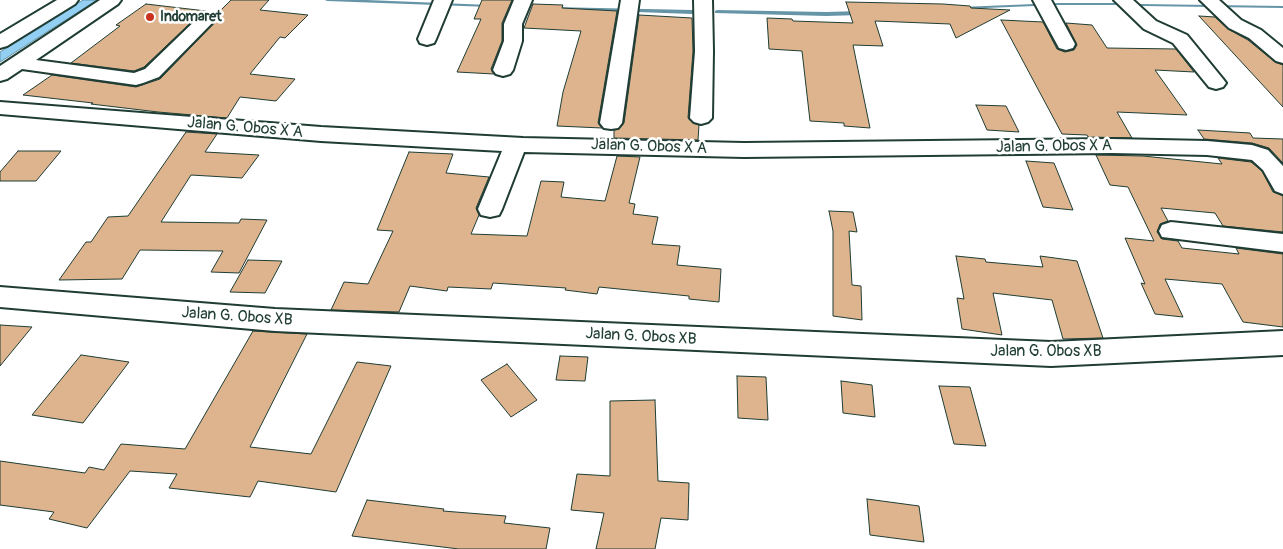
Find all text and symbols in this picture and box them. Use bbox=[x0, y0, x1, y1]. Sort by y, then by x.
place label: Indomaret bbox=[160, 9, 222, 25]
marker: Indomaret bbox=[144, 11, 156, 23]
street label: Jalan G. Obos X A bbox=[186, 113, 304, 143]
street label: Jalan G. Obos X A bbox=[591, 135, 707, 159]
street label: Jalan G. Obos X A bbox=[996, 136, 1112, 158]
street label: Jalan G. Obos XB bbox=[181, 304, 293, 330]
street label: Jalan G. Obos XB bbox=[585, 324, 697, 350]
street label: Jalan G. Obos XB bbox=[990, 342, 1102, 362]

